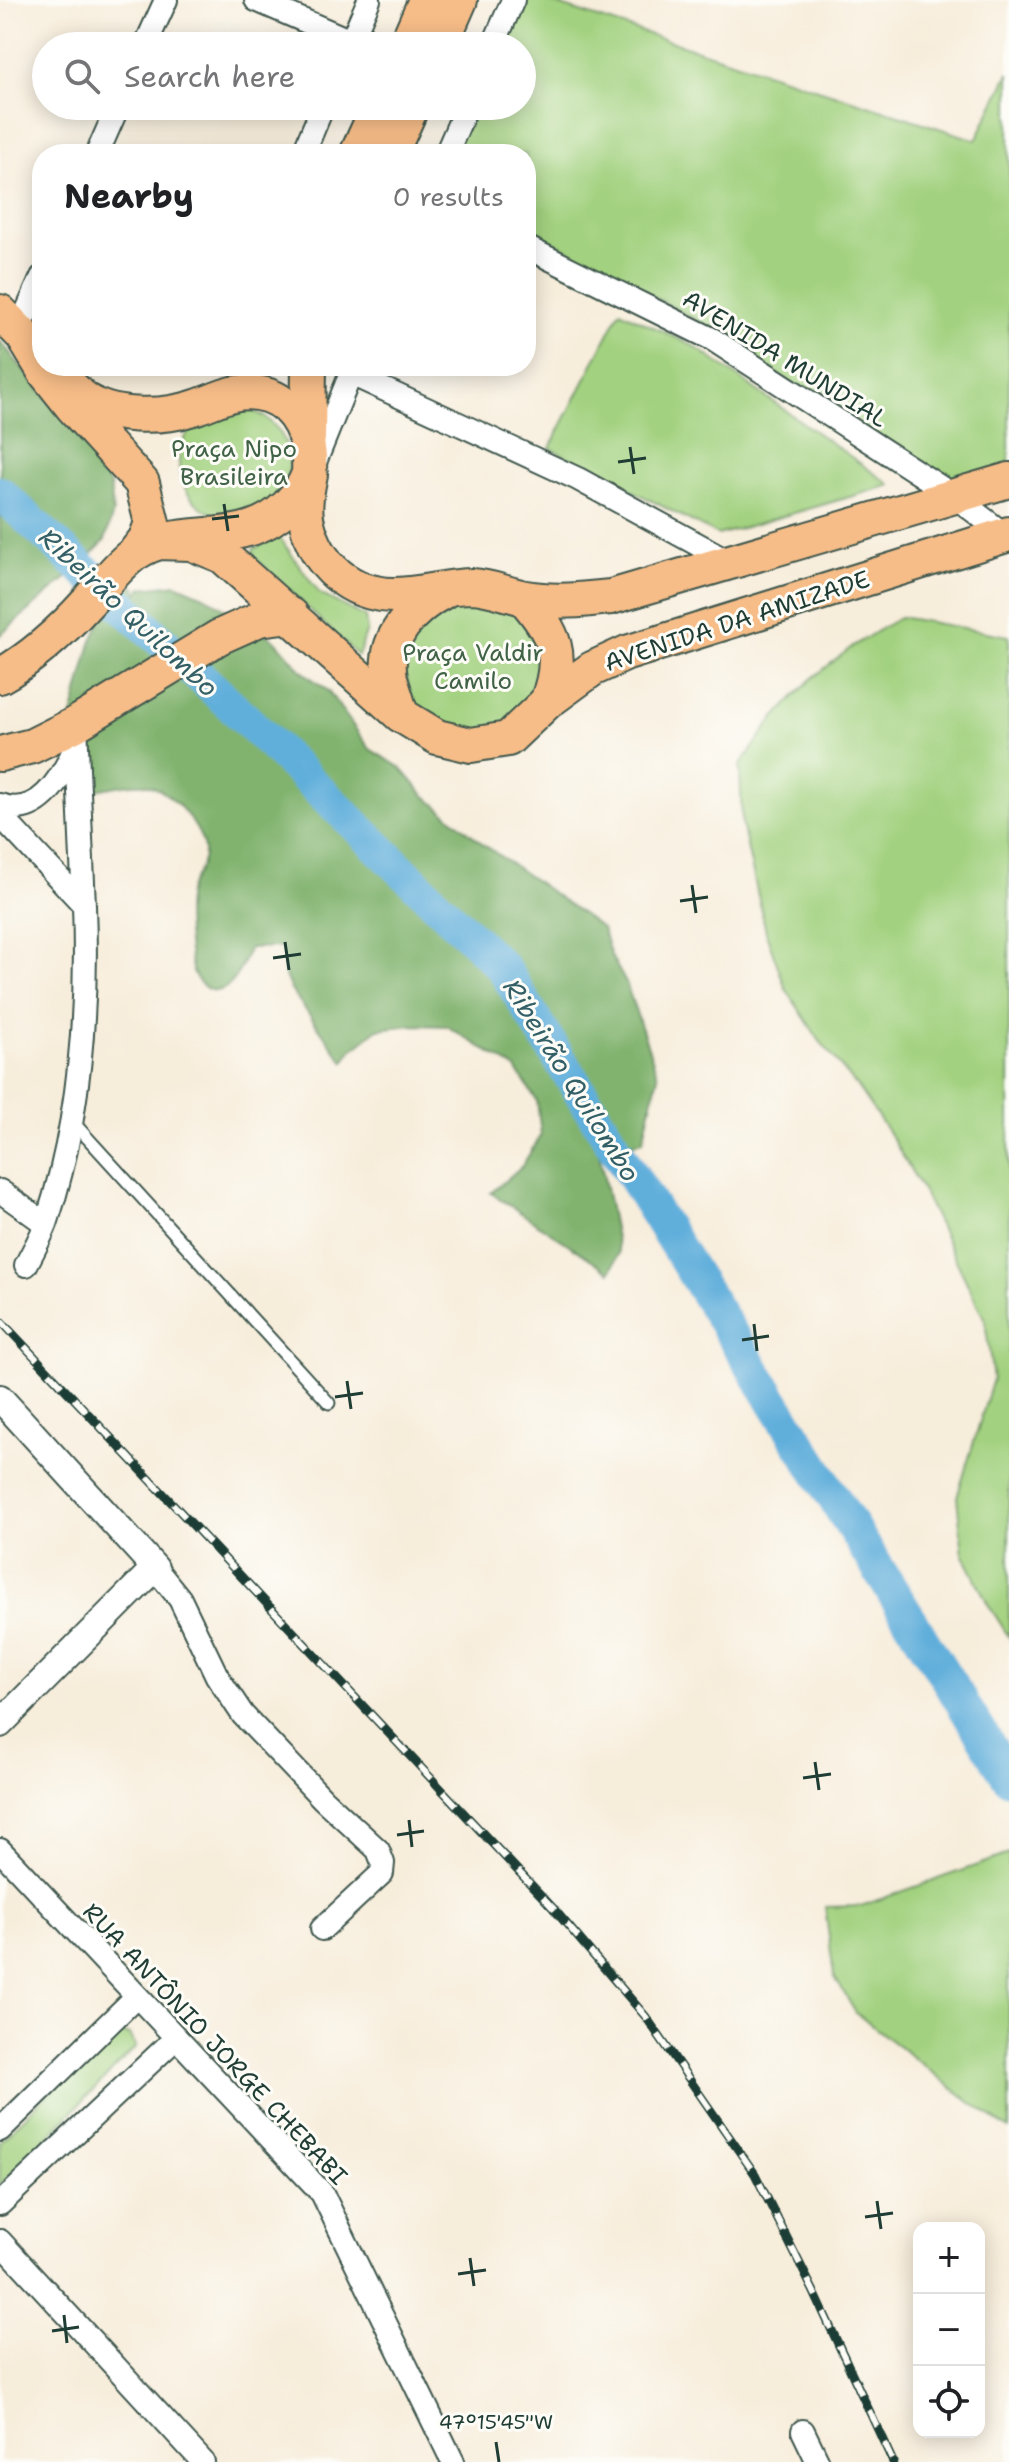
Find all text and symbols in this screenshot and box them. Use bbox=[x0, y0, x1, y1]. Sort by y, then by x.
search box bbox=[32, 32, 536, 120]
icon: search bbox=[60, 54, 104, 98]
text: Search here bbox=[124, 56, 295, 97]
text: Nearby bbox=[64, 173, 194, 219]
text: 0 results bbox=[392, 179, 504, 214]
street label: AVENIDA MUNDIAL bbox=[677, 283, 893, 435]
park label: Praça Nipo Brasileira bbox=[171, 433, 297, 493]
water label: Ribeirão Quilombo bbox=[32, 520, 226, 704]
street label: AVENIDA DA AMIZADE bbox=[600, 563, 874, 679]
park label: Praça Valdir Camilo bbox=[402, 637, 544, 697]
water label: Ribeirão Quilombo bbox=[495, 972, 649, 1188]
street label: RUA ANTÔNIO JORGE CHEBABI bbox=[76, 1896, 354, 2192]
map controls bbox=[913, 2222, 985, 2438]
button: + bbox=[913, 2222, 985, 2294]
button: − bbox=[913, 2294, 985, 2366]
button: locate bbox=[913, 2366, 985, 2438]
text: 47°15'45"W bbox=[439, 2409, 553, 2435]

